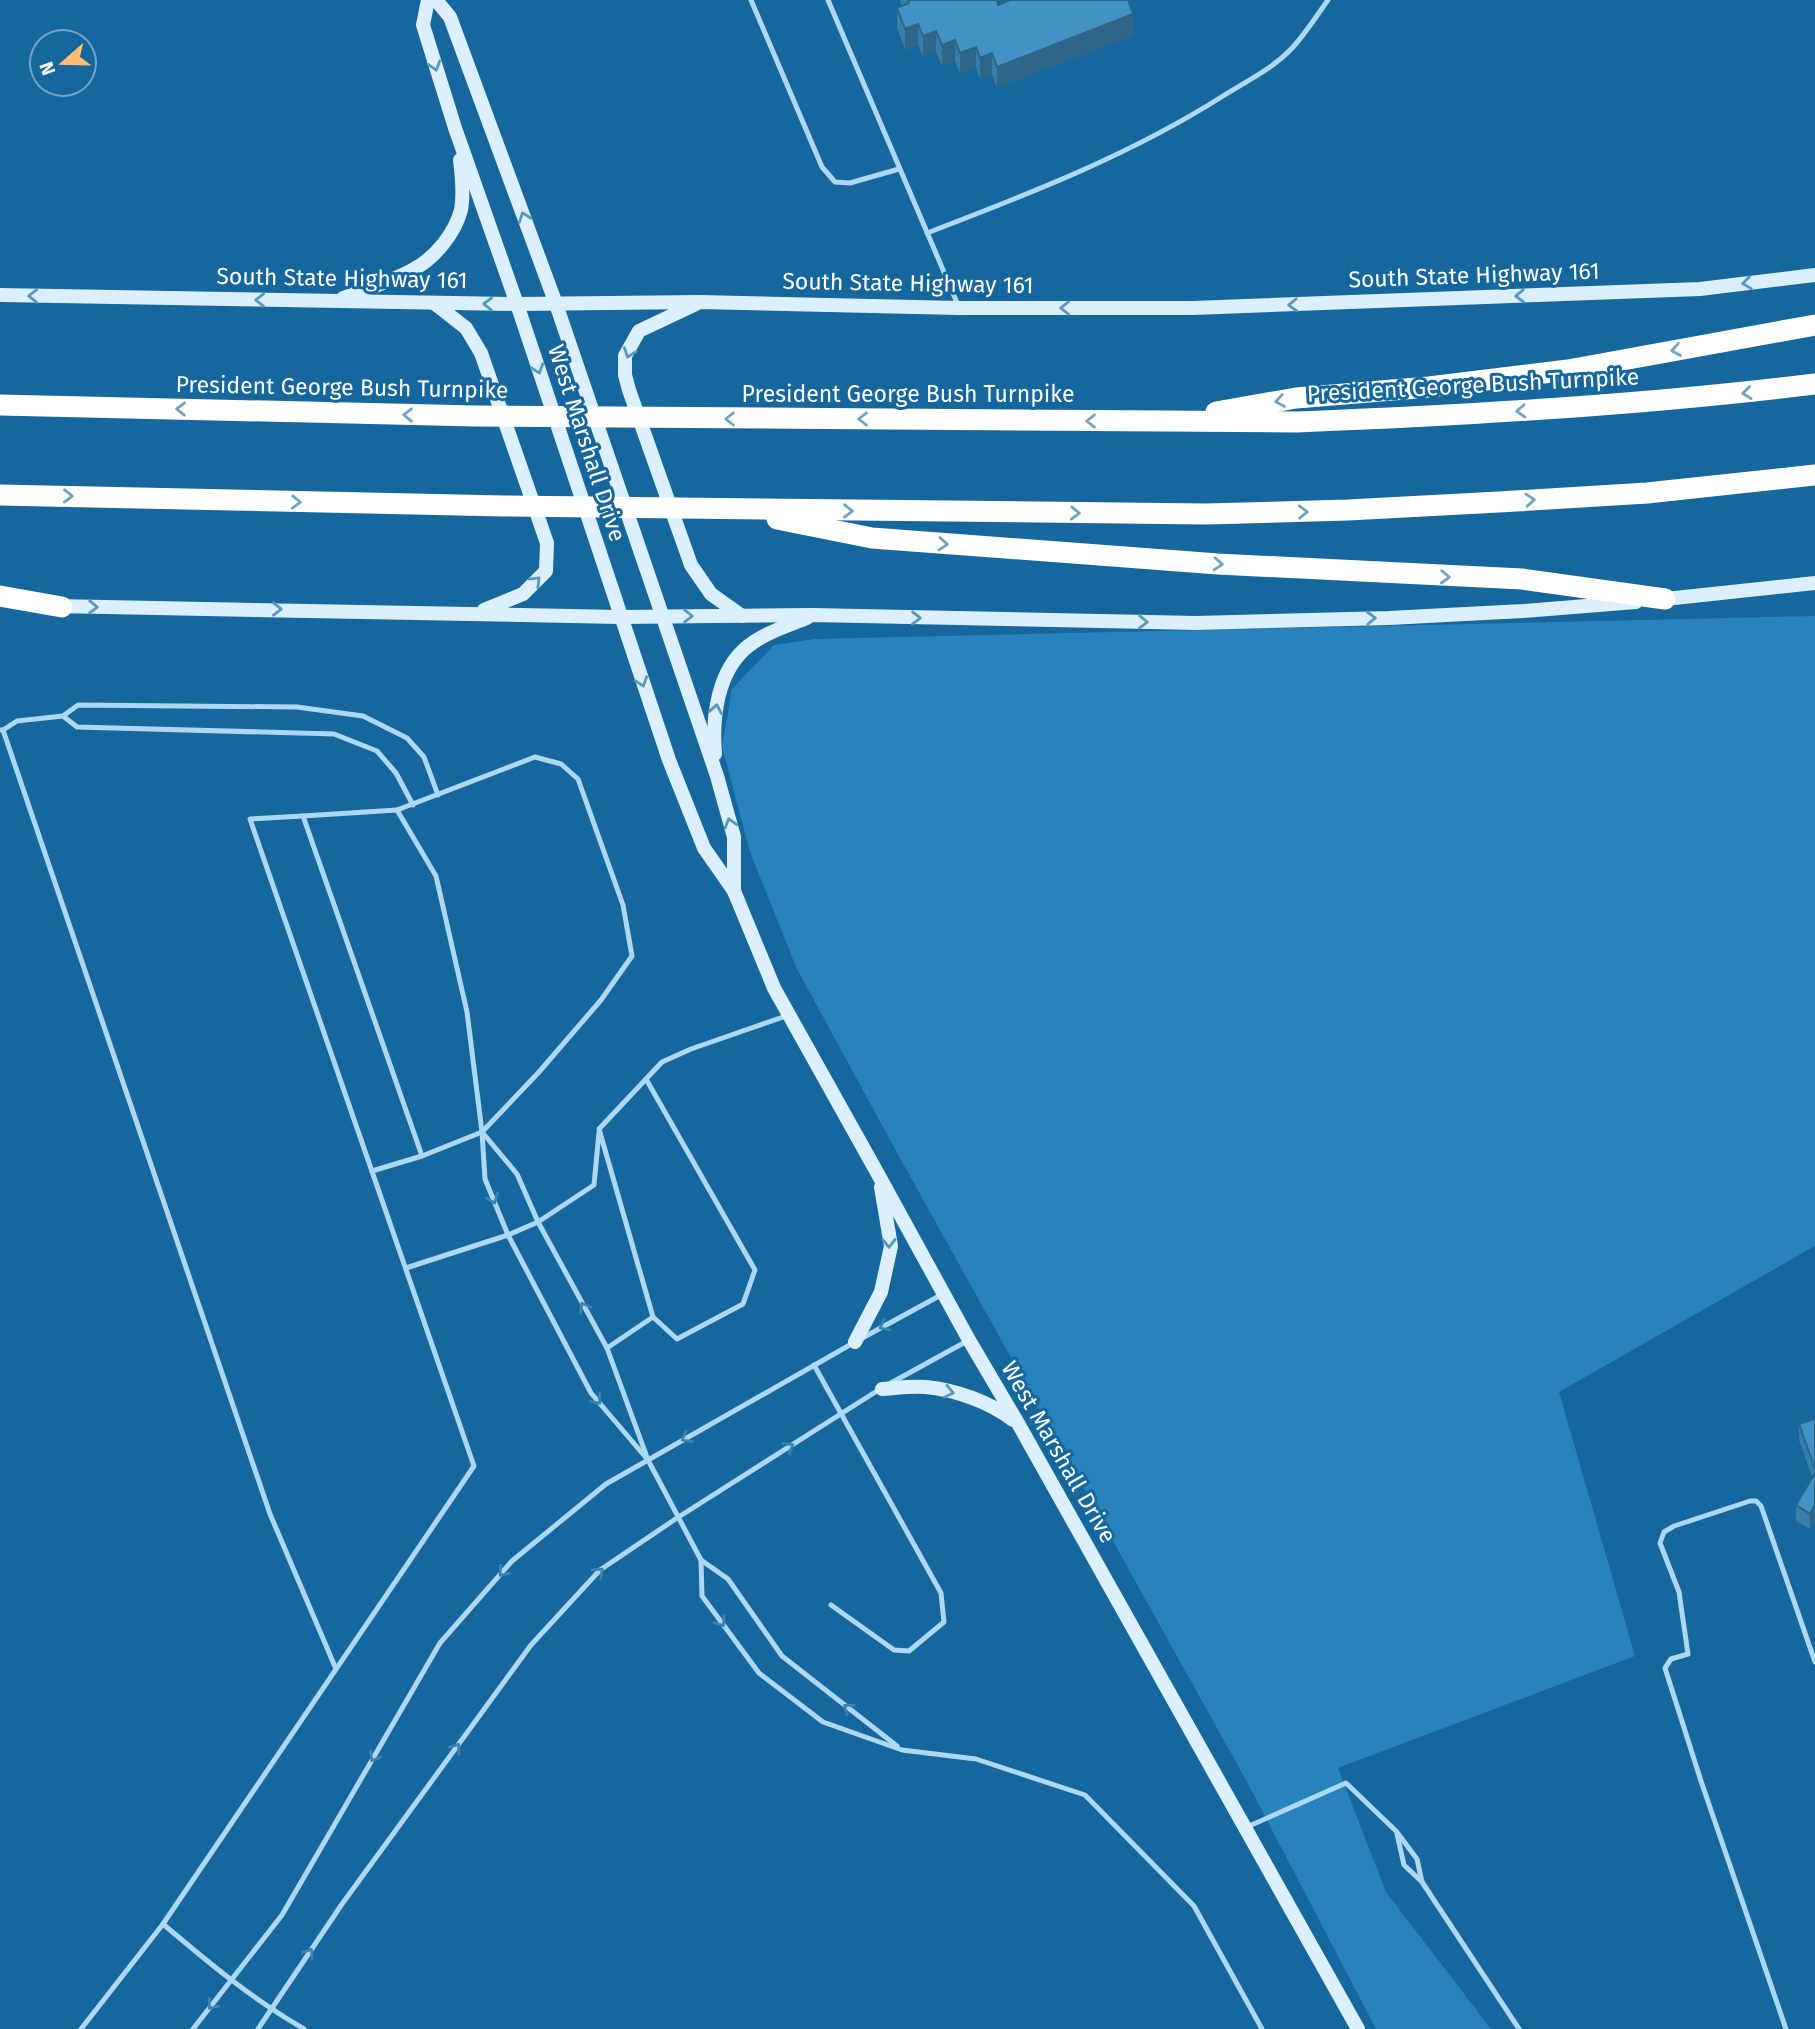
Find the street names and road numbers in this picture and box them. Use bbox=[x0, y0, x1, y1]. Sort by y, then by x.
street label: South State Highway 161 bbox=[1348, 257, 1600, 293]
street label: South State Highway 161 bbox=[216, 262, 468, 294]
street label: South State Highway 161 bbox=[782, 267, 1034, 299]
street label: West Marshall Drive bbox=[542, 341, 632, 545]
street label: President George Bush Turnpike bbox=[1306, 362, 1640, 408]
street label: President George Bush Turnpike bbox=[175, 370, 509, 404]
street label: President George Bush Turnpike bbox=[742, 380, 1074, 408]
street label: West Marshall Drive bbox=[996, 1356, 1122, 1548]

